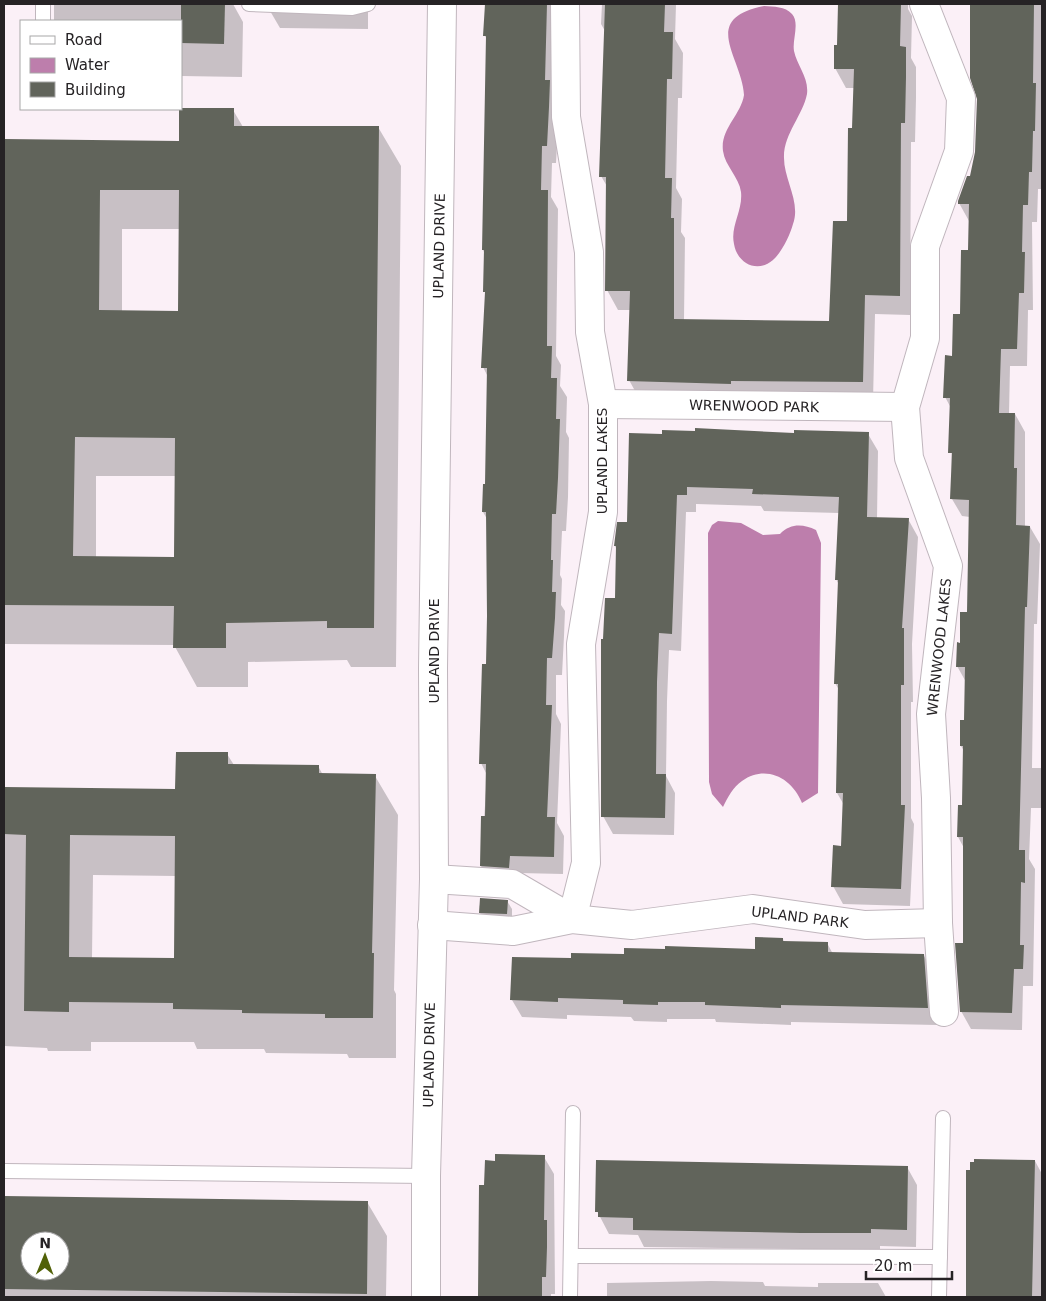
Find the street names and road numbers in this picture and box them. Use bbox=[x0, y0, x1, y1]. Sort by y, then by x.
street label: UPLAND DRIVE bbox=[430, 193, 448, 299]
street label: WRENWOOD PARK bbox=[689, 397, 820, 415]
street label: UPLAND LAKES bbox=[594, 408, 610, 514]
street label: WRENWOOD LAKES bbox=[924, 577, 954, 717]
street label: UPLAND DRIVE bbox=[426, 598, 442, 704]
street label: UPLAND PARK bbox=[750, 903, 850, 931]
street label: UPLAND DRIVE bbox=[420, 1002, 438, 1108]

